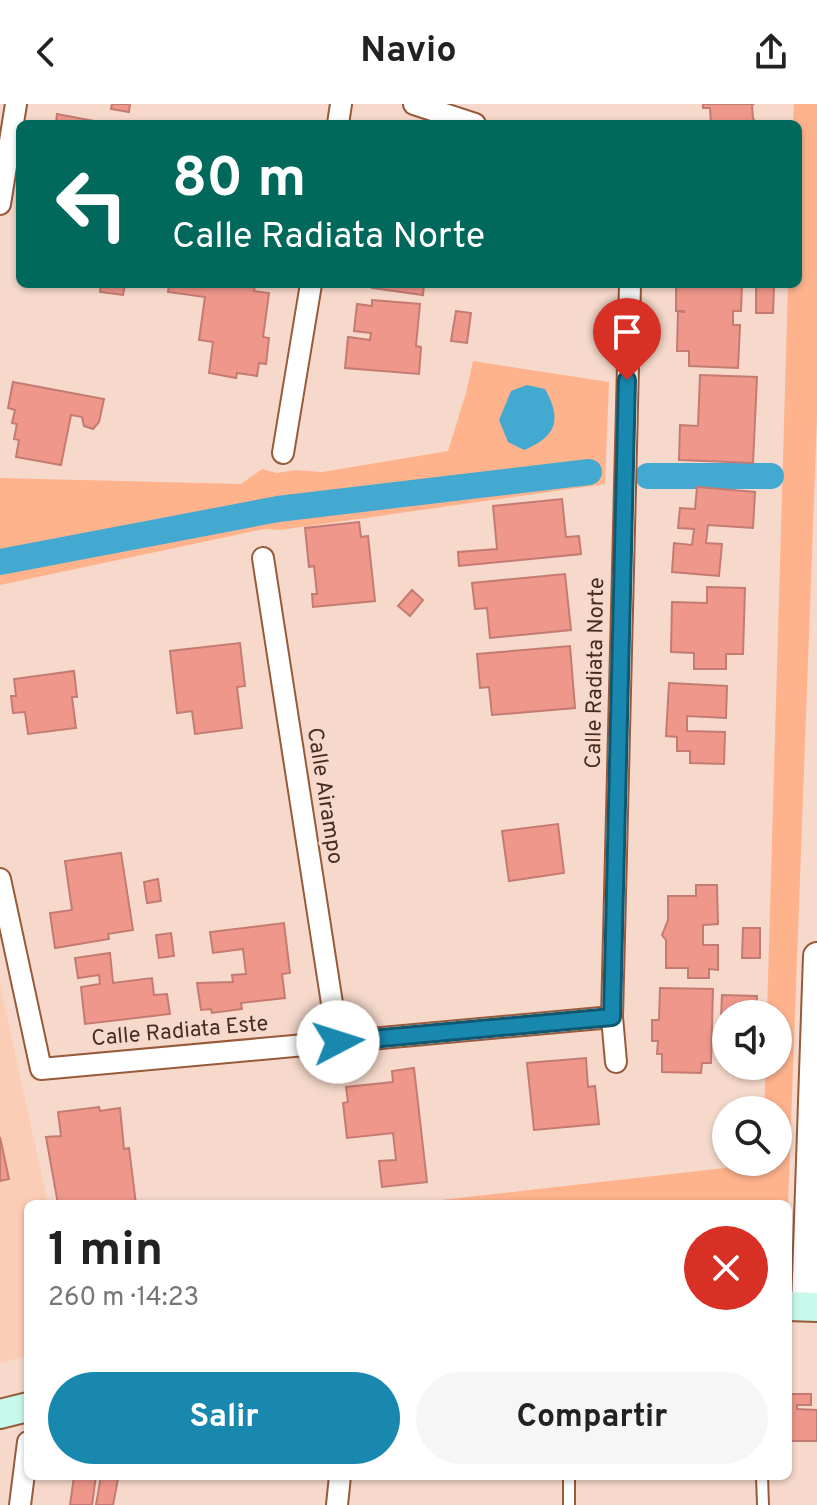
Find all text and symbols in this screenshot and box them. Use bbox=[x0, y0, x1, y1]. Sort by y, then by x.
text: Navio bbox=[360, 29, 457, 75]
icon: back bbox=[24, 30, 68, 74]
icon: share bbox=[749, 30, 793, 74]
text: 80 m bbox=[172, 146, 306, 216]
icon: left bbox=[40, 152, 144, 256]
text: Calle Radiata Norte bbox=[172, 215, 485, 261]
pin bbox=[593, 298, 661, 380]
icon: arrive bbox=[605, 310, 649, 354]
street label: Calle Radiata Norte bbox=[581, 577, 611, 769]
street label: Calle Airampo bbox=[300, 726, 348, 866]
position arrow bbox=[296, 1000, 380, 1084]
map controls bbox=[712, 1000, 792, 1176]
button: sound bbox=[712, 1000, 792, 1080]
street label: Calle Radiata Este bbox=[90, 1011, 270, 1053]
button: search bbox=[712, 1096, 792, 1176]
text: 1 min bbox=[48, 1222, 163, 1282]
button: close bbox=[684, 1226, 768, 1310]
text: 260 m · 14:23 bbox=[48, 1282, 199, 1315]
button: Salir bbox=[48, 1372, 400, 1464]
button: Compartir bbox=[416, 1372, 768, 1464]

